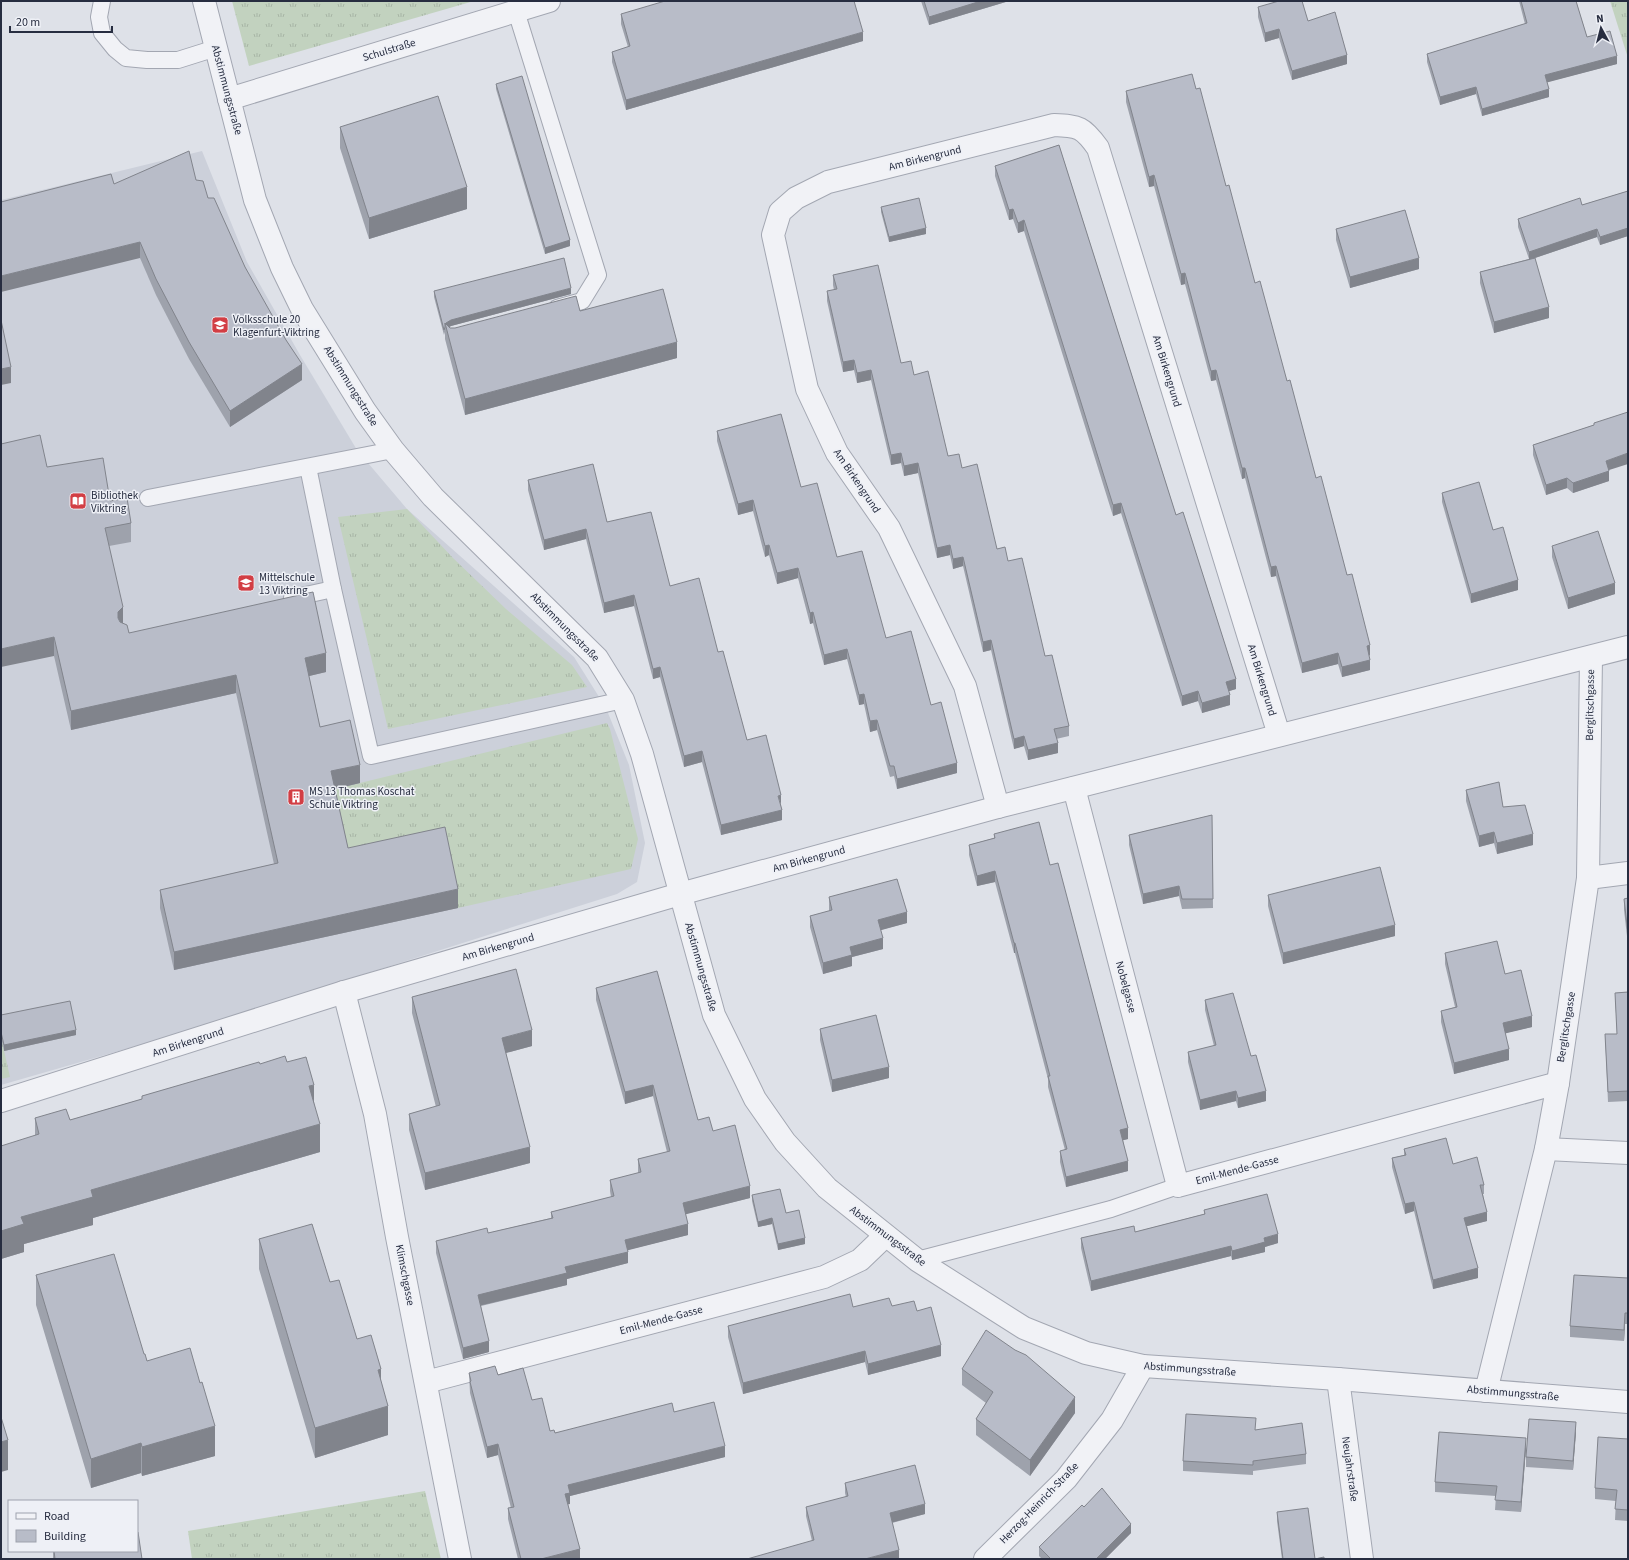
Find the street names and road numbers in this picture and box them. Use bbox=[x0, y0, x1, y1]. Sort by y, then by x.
street label: Schulstraße bbox=[361, 35, 418, 65]
street label: Abstimmungsstraße bbox=[208, 44, 246, 137]
street label: Am Birkengrund bbox=[887, 142, 963, 174]
street label: Am Birkengrund bbox=[1149, 333, 1185, 409]
street label: Abstimmungsstraße bbox=[320, 343, 382, 430]
street label: Am Birkengrund bbox=[830, 446, 884, 516]
street label: Abstimmungsstraße bbox=[527, 589, 603, 665]
street label: Am Birkengrund bbox=[1244, 642, 1280, 718]
street label: Berglitschgasse bbox=[1582, 669, 1598, 741]
street label: Am Birkengrund bbox=[771, 842, 847, 876]
street label: Abstimmungsstraße bbox=[681, 921, 721, 1014]
street label: Am Birkengrund bbox=[460, 930, 536, 964]
street label: Nobelgasse bbox=[1112, 959, 1140, 1015]
street label: Berglitschgasse bbox=[1553, 990, 1579, 1063]
street label: Am Birkengrund bbox=[150, 1023, 226, 1061]
street label: Emil-Mende-Gasse bbox=[1194, 1152, 1281, 1188]
street label: Abstimmungsstraße bbox=[847, 1202, 930, 1270]
street label: Klimschgasse bbox=[392, 1243, 418, 1307]
street label: Emil-Mende-Gasse bbox=[618, 1302, 705, 1338]
street label: Abstimmungsstraße bbox=[1143, 1358, 1237, 1380]
street label: Abstimmungsstraße bbox=[1466, 1382, 1560, 1405]
street label: Neujahrstraße bbox=[1338, 1435, 1362, 1503]
street label: Herzog-Heinrich-Straße bbox=[996, 1458, 1082, 1547]

